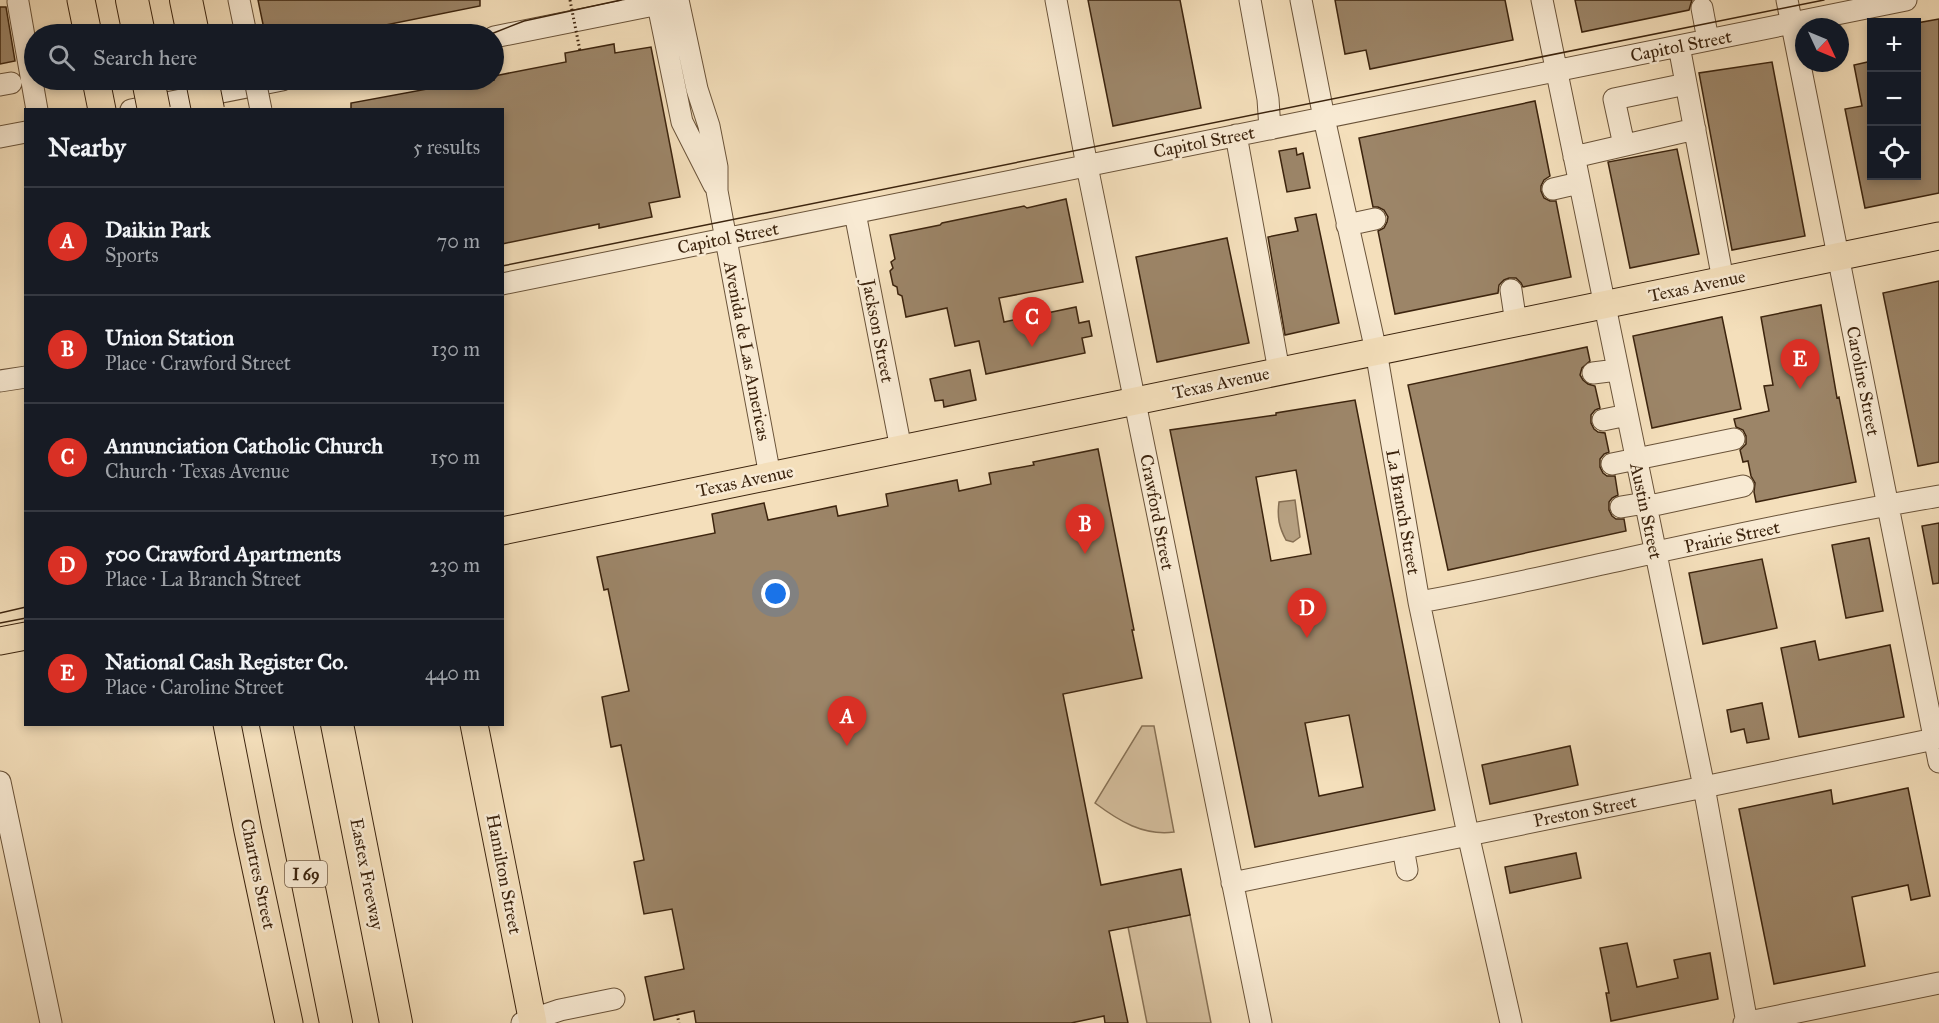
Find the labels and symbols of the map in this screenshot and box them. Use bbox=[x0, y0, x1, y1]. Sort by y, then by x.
north arrow bbox=[1795, 18, 1849, 72]
street label: Capitol Street bbox=[1628, 25, 1734, 67]
street label: Capitol Street bbox=[1151, 121, 1257, 163]
street label: Capitol Street bbox=[675, 217, 781, 259]
street label: Avenida de Las Americas bbox=[719, 258, 775, 443]
street label: Texas Avenue bbox=[1647, 265, 1747, 307]
street label: Jackson Street bbox=[856, 276, 899, 385]
pin: C bbox=[1012, 298, 1052, 347]
street label: Caroline Street bbox=[1842, 324, 1885, 438]
pin: E bbox=[1780, 340, 1820, 389]
street label: Texas Avenue bbox=[1171, 362, 1271, 404]
street label: La Branch Street bbox=[1381, 448, 1425, 577]
street label: Crawford Street bbox=[1135, 452, 1179, 572]
street label: Texas Avenue bbox=[695, 460, 795, 502]
street label: Austin Street bbox=[1625, 460, 1667, 562]
pin: B bbox=[1066, 504, 1104, 554]
street label: Prairie Street bbox=[1682, 516, 1782, 558]
your location bbox=[761, 579, 790, 608]
pin: D bbox=[1288, 588, 1326, 638]
pin: A bbox=[828, 696, 866, 746]
street label: Preston Street bbox=[1531, 790, 1639, 832]
street label: Hamilton Street bbox=[482, 812, 527, 937]
street label: Eastex Freeway bbox=[345, 816, 389, 932]
street label: Chartres Street bbox=[236, 817, 281, 932]
road number: I 69 bbox=[285, 861, 327, 887]

